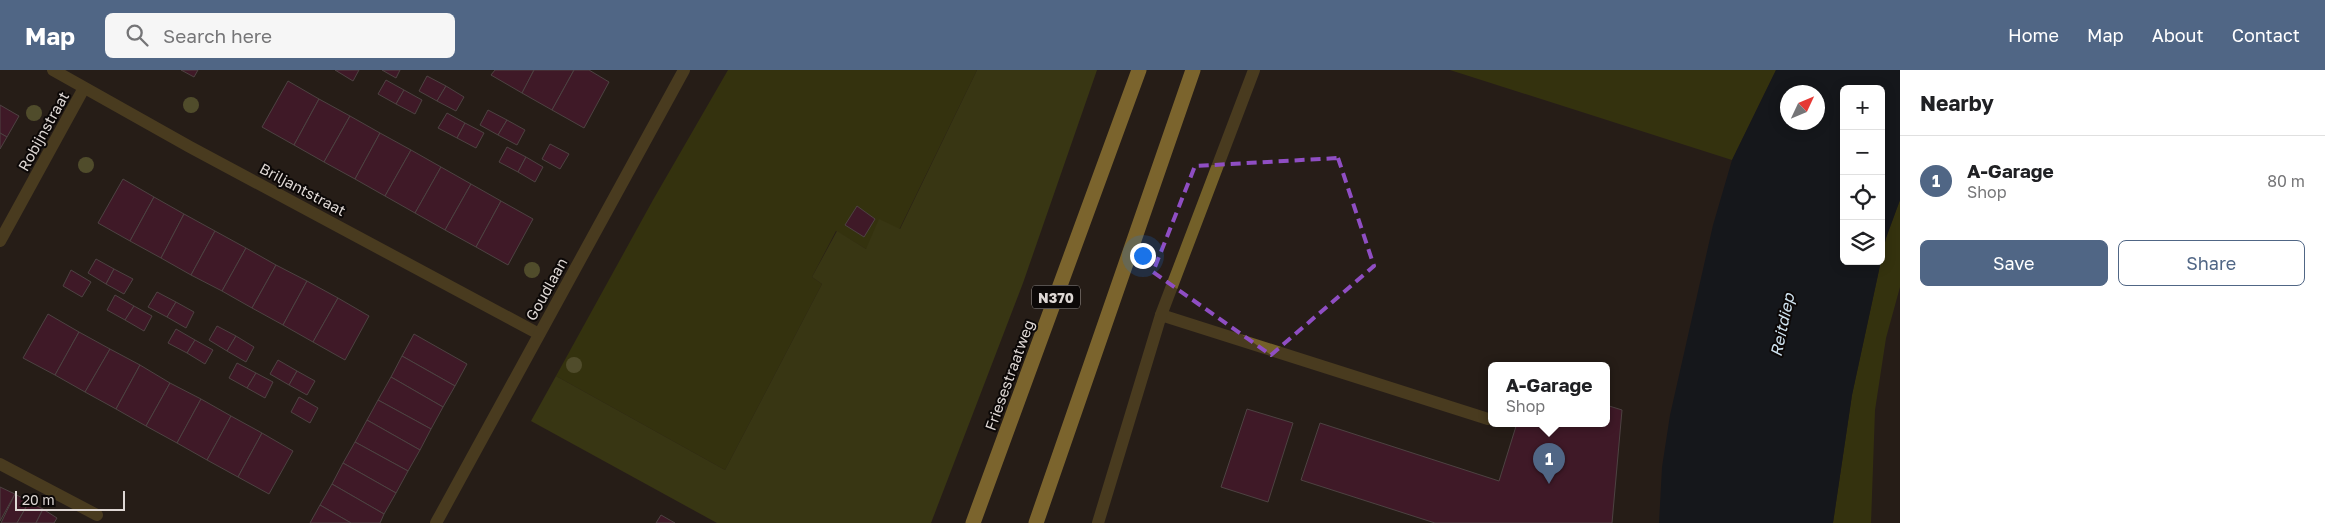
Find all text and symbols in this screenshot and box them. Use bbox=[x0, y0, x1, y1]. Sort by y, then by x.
search box bbox=[105, 13, 455, 58]
text: Map bbox=[25, 21, 75, 50]
icon: search bbox=[123, 21, 151, 49]
text: Search here bbox=[163, 24, 272, 47]
text: Home bbox=[2008, 24, 2059, 46]
text: Map bbox=[2087, 24, 2124, 46]
text: About bbox=[2152, 24, 2204, 46]
text: Contact bbox=[2232, 24, 2300, 46]
north arrow bbox=[1780, 85, 1825, 130]
map controls bbox=[1840, 85, 1885, 265]
button: + bbox=[1840, 85, 1885, 130]
street label: Robijnstraat bbox=[14, 88, 72, 174]
text: Nearby bbox=[1920, 90, 1994, 116]
button: − bbox=[1840, 130, 1885, 175]
street label: Briljantstraat bbox=[257, 159, 349, 219]
text: A-Garage bbox=[1967, 159, 2054, 182]
text: 1 bbox=[1932, 171, 1940, 191]
text: 80 m bbox=[2267, 171, 2305, 191]
button: locate bbox=[1840, 175, 1885, 220]
text: Shop bbox=[1967, 182, 2007, 202]
button: layers bbox=[1840, 220, 1885, 265]
button: Save bbox=[1920, 240, 2108, 286]
button: Share bbox=[2118, 240, 2305, 286]
your location bbox=[1130, 243, 1156, 269]
street label: Goudlaan bbox=[521, 255, 571, 323]
road number: N370 bbox=[1032, 286, 1080, 308]
water label: Reitdiep bbox=[1766, 291, 1799, 358]
street label: Friesestraatweg bbox=[981, 317, 1037, 433]
popup bbox=[1488, 362, 1610, 427]
text: A-Garage bbox=[1506, 373, 1592, 396]
text: Shop bbox=[1506, 396, 1545, 416]
pin: 1 bbox=[1533, 443, 1565, 484]
scale bar bbox=[15, 488, 125, 511]
text: 20 m bbox=[22, 491, 55, 508]

